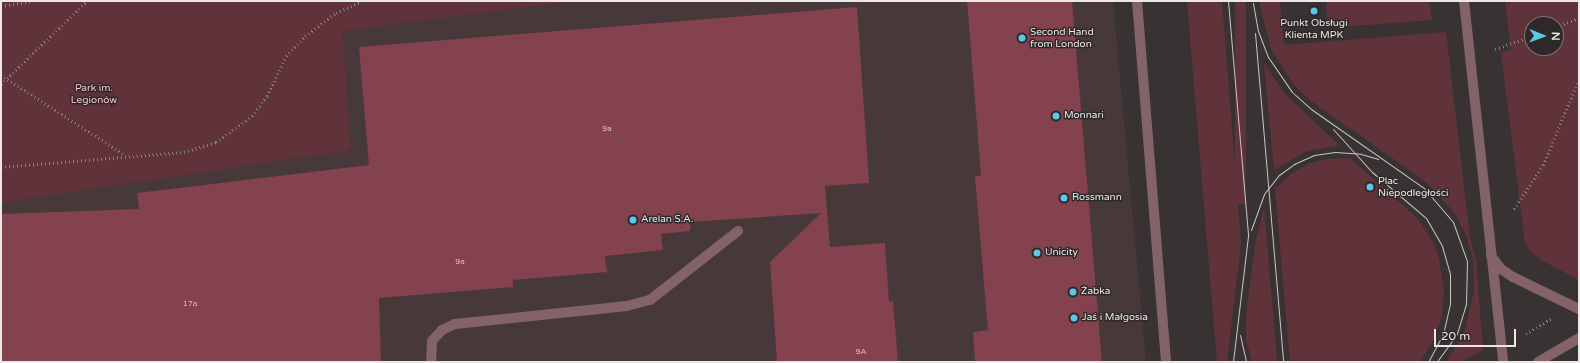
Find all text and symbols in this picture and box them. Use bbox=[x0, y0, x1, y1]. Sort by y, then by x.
marker: Punkt Obsługi Klienta MPK bbox=[1309, 6, 1319, 16]
north arrow bbox=[1524, 16, 1564, 56]
place label: Punkt Obsługi Klienta MPK bbox=[1280, 17, 1348, 40]
place label: Second Hand from London bbox=[1030, 26, 1094, 50]
text: N bbox=[1549, 32, 1562, 41]
marker: Second Hand from London bbox=[1017, 33, 1027, 43]
park label: Park im. Legionów bbox=[71, 82, 117, 106]
place label: Monnari bbox=[1064, 110, 1104, 122]
marker: Monnari bbox=[1051, 111, 1061, 121]
house number: 9a bbox=[602, 124, 612, 134]
place label: Plac Niepodległości bbox=[1378, 175, 1449, 198]
marker: Plac Niepodległości bbox=[1365, 182, 1375, 192]
place label: Rossmann bbox=[1072, 192, 1122, 204]
marker: Rossmann bbox=[1059, 193, 1069, 203]
place label: Arelan S.A. bbox=[641, 214, 693, 226]
marker: Arelan S.A. bbox=[628, 215, 638, 225]
place label: Unicity bbox=[1045, 247, 1078, 259]
marker: Unicity bbox=[1032, 248, 1042, 258]
house number: 9a bbox=[455, 257, 465, 267]
place label: Żabka bbox=[1081, 286, 1110, 298]
marker: Żabka bbox=[1068, 287, 1078, 297]
house number: 17a bbox=[183, 299, 197, 309]
place label: Jaś i Małgosia bbox=[1082, 312, 1148, 324]
marker: Jaś i Małgosia bbox=[1069, 313, 1079, 323]
scale bar bbox=[1436, 321, 1518, 347]
text: 20 m bbox=[1441, 329, 1470, 343]
house number: 9A bbox=[856, 347, 866, 357]

